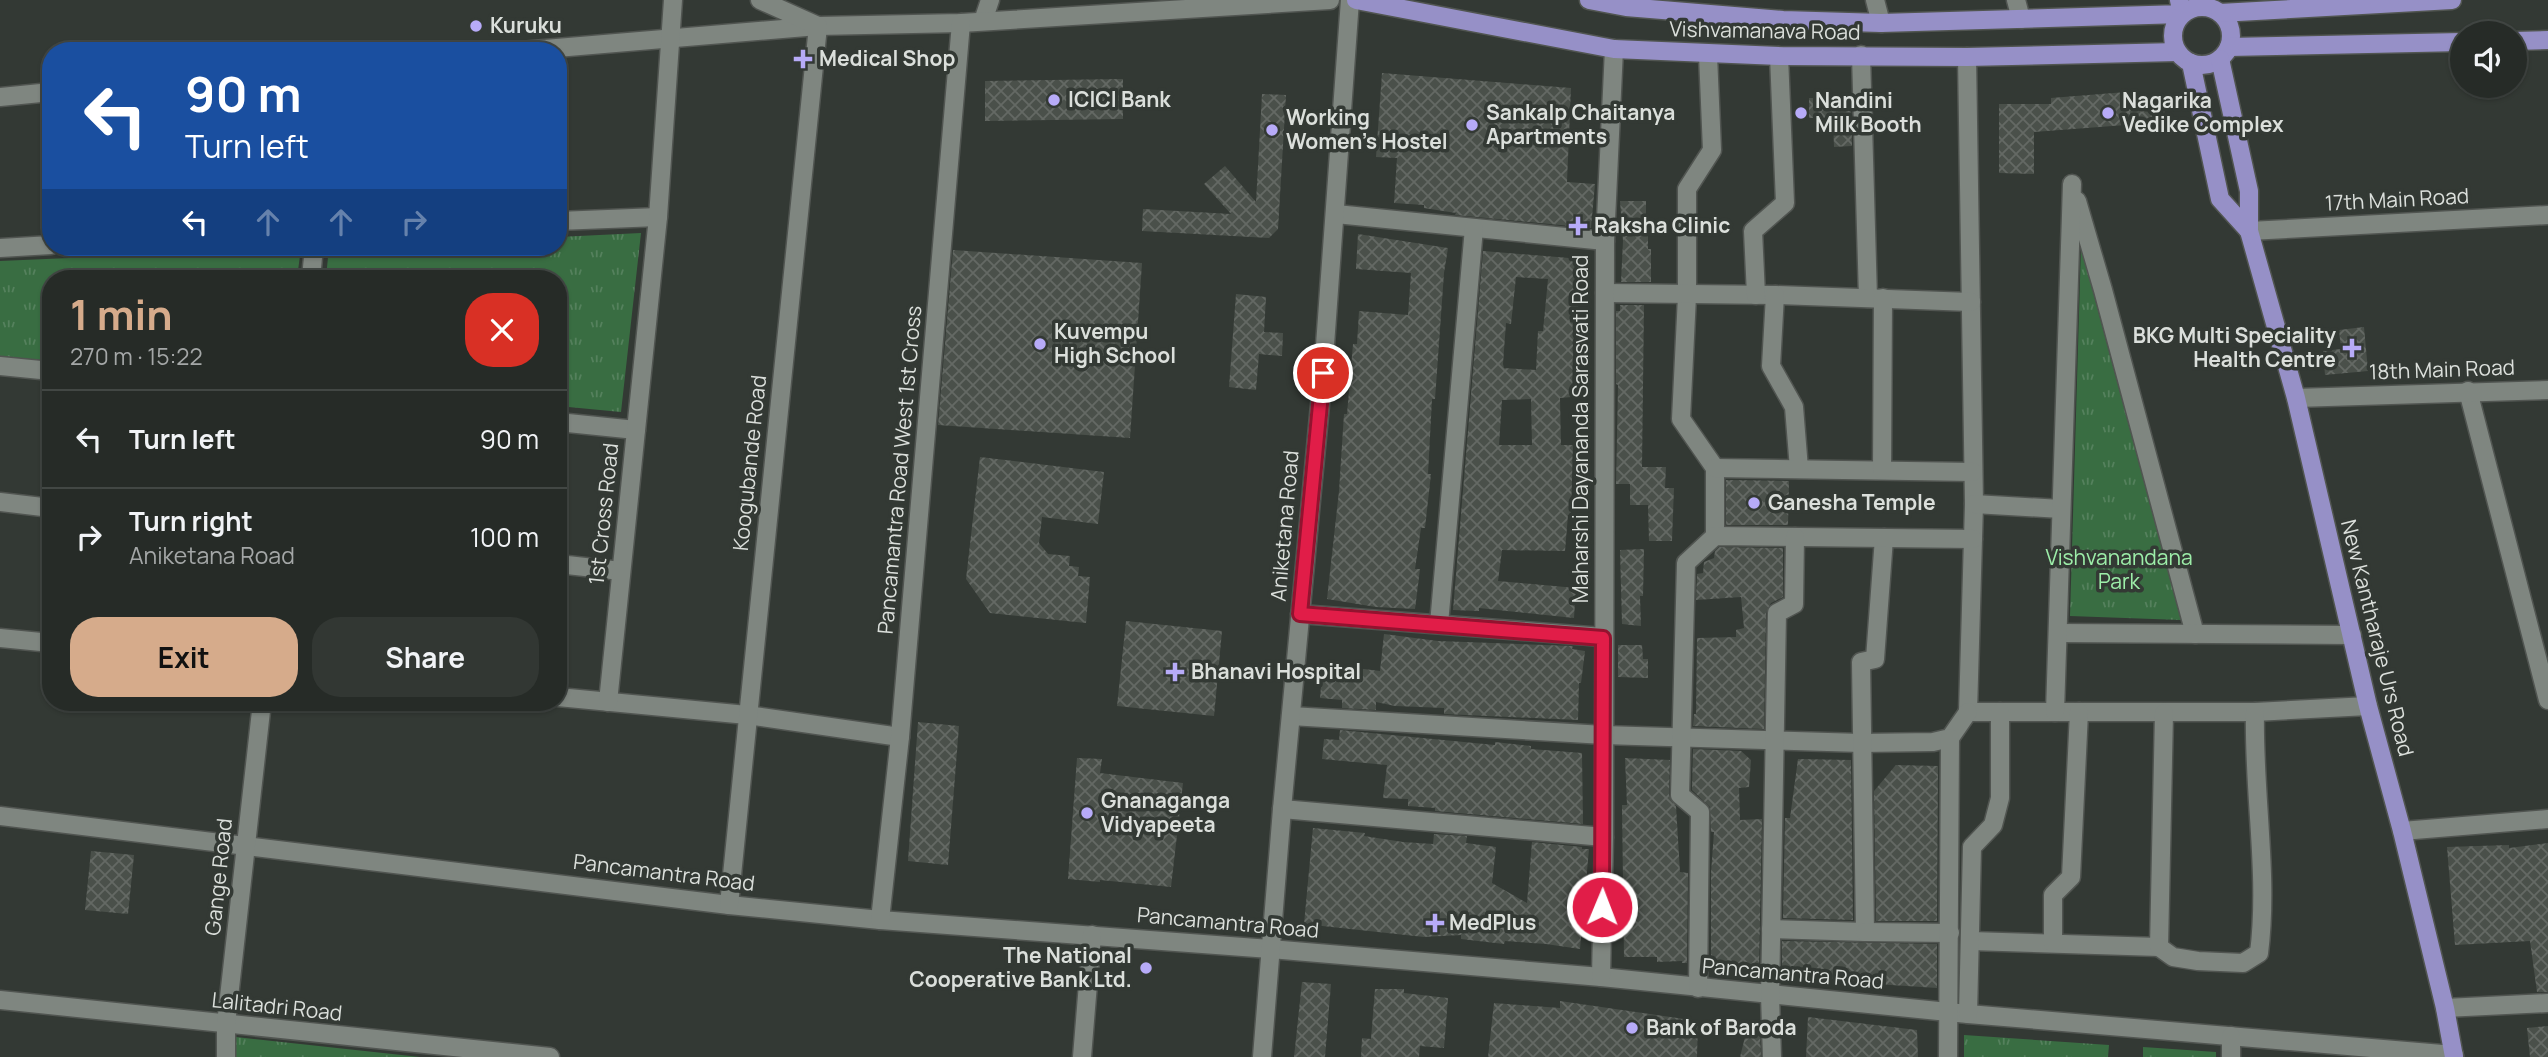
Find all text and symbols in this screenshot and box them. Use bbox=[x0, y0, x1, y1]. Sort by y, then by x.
place label: Kuruku bbox=[490, 11, 562, 39]
street label: Vishvamanava Road bbox=[1669, 14, 1861, 46]
marker: Kuruku bbox=[468, 18, 484, 34]
map controls bbox=[2450, 21, 2527, 98]
button: sound bbox=[2450, 21, 2527, 98]
place label: Medical Shop bbox=[819, 44, 955, 72]
marker: Medical Shop bbox=[793, 49, 813, 69]
text: 90 m bbox=[185, 60, 302, 127]
icon: left bbox=[70, 70, 161, 161]
place label: ICICI Bank bbox=[1068, 85, 1171, 113]
place label: Nandini Milk Booth bbox=[1815, 86, 1922, 138]
place label: Nagarika Vedike Complex bbox=[2122, 86, 2284, 138]
marker: ICICI Bank bbox=[1046, 92, 1062, 108]
place label: Sankalp Chaitanya Apartments bbox=[1486, 98, 1675, 150]
place label: Working Women's Hostel bbox=[1286, 103, 1448, 155]
marker: Nandini Milk Booth bbox=[1793, 105, 1809, 121]
marker: Nagarika Vedike Complex bbox=[2100, 105, 2116, 121]
marker: Sankalp Chaitanya Apartments bbox=[1464, 117, 1480, 133]
marker: Working Women's Hostel bbox=[1264, 122, 1280, 138]
text: Turn left bbox=[185, 124, 309, 168]
street label: 17th Main Road bbox=[2324, 181, 2470, 217]
icon: left bbox=[176, 203, 214, 241]
icon: ahead bbox=[249, 203, 287, 241]
icon: ahead bbox=[322, 203, 360, 241]
icon: right bbox=[395, 203, 433, 241]
place label: Raksha Clinic bbox=[1594, 211, 1730, 239]
marker: Raksha Clinic bbox=[1568, 216, 1588, 236]
street label: Maharshi Dayananda Sarasvati Road bbox=[1566, 255, 1594, 603]
text: 1 min bbox=[70, 285, 173, 343]
button: close bbox=[465, 293, 539, 367]
street label: Pancamantra Road West 1st Cross bbox=[871, 304, 927, 635]
place label: Kuvempu High School bbox=[1054, 317, 1176, 369]
place label: BKG Multi Speciality Health Centre bbox=[2133, 321, 2336, 373]
marker: Kuvempu High School bbox=[1032, 336, 1048, 352]
marker: BKG Multi Speciality Health Centre bbox=[2342, 338, 2362, 358]
text: 270 m · 15:22 bbox=[70, 340, 203, 372]
pin bbox=[1293, 343, 1353, 403]
street label: 18th Main Road bbox=[2368, 352, 2515, 386]
icon: arrive bbox=[1304, 354, 1342, 392]
street label: Koogubande Road bbox=[726, 374, 772, 552]
icon: left bbox=[70, 420, 108, 458]
text: Turn left bbox=[129, 421, 236, 457]
text: 90 m bbox=[480, 421, 539, 457]
street label: 1st Cross Road bbox=[582, 442, 624, 586]
street label: Aniketana Road bbox=[1263, 449, 1305, 603]
place label: Ganesha Temple bbox=[1768, 488, 1936, 516]
marker: Ganesha Temple bbox=[1746, 495, 1762, 511]
text: Turn right bbox=[129, 503, 253, 539]
street label: New Kantharaje Urs Road bbox=[2335, 516, 2421, 759]
icon: right bbox=[70, 518, 108, 556]
text: 100 m bbox=[470, 519, 539, 555]
text: Aniketana Road bbox=[129, 539, 295, 571]
park label: Vishvanandana Park bbox=[2045, 543, 2193, 595]
button: Exit bbox=[70, 617, 298, 697]
button: Share bbox=[312, 617, 539, 697]
place label: Bhanavi Hospital bbox=[1191, 657, 1361, 685]
marker: Bhanavi Hospital bbox=[1165, 662, 1185, 682]
place label: Gnanaganga Vidyapeeta bbox=[1101, 786, 1230, 838]
marker: Gnanaganga Vidyapeeta bbox=[1079, 805, 1095, 821]
street label: Gange Road bbox=[198, 817, 238, 937]
street label: Pancamantra Road bbox=[572, 847, 756, 897]
position arrow bbox=[1565, 870, 1639, 944]
street label: Pancamantra Road bbox=[1136, 900, 1320, 944]
place label: MedPlus bbox=[1449, 908, 1536, 936]
marker: MedPlus bbox=[1427, 915, 1443, 931]
place label: The National Cooperative Bank Ltd. bbox=[909, 941, 1132, 993]
street label: Pancamantra Road bbox=[1701, 951, 1885, 995]
marker: The National Cooperative Bank Ltd. bbox=[1138, 960, 1154, 976]
street label: Lalitadri Road bbox=[210, 985, 344, 1027]
place label: Bank of Baroda bbox=[1646, 1013, 1797, 1041]
marker: Bank of Baroda bbox=[1624, 1020, 1640, 1036]

